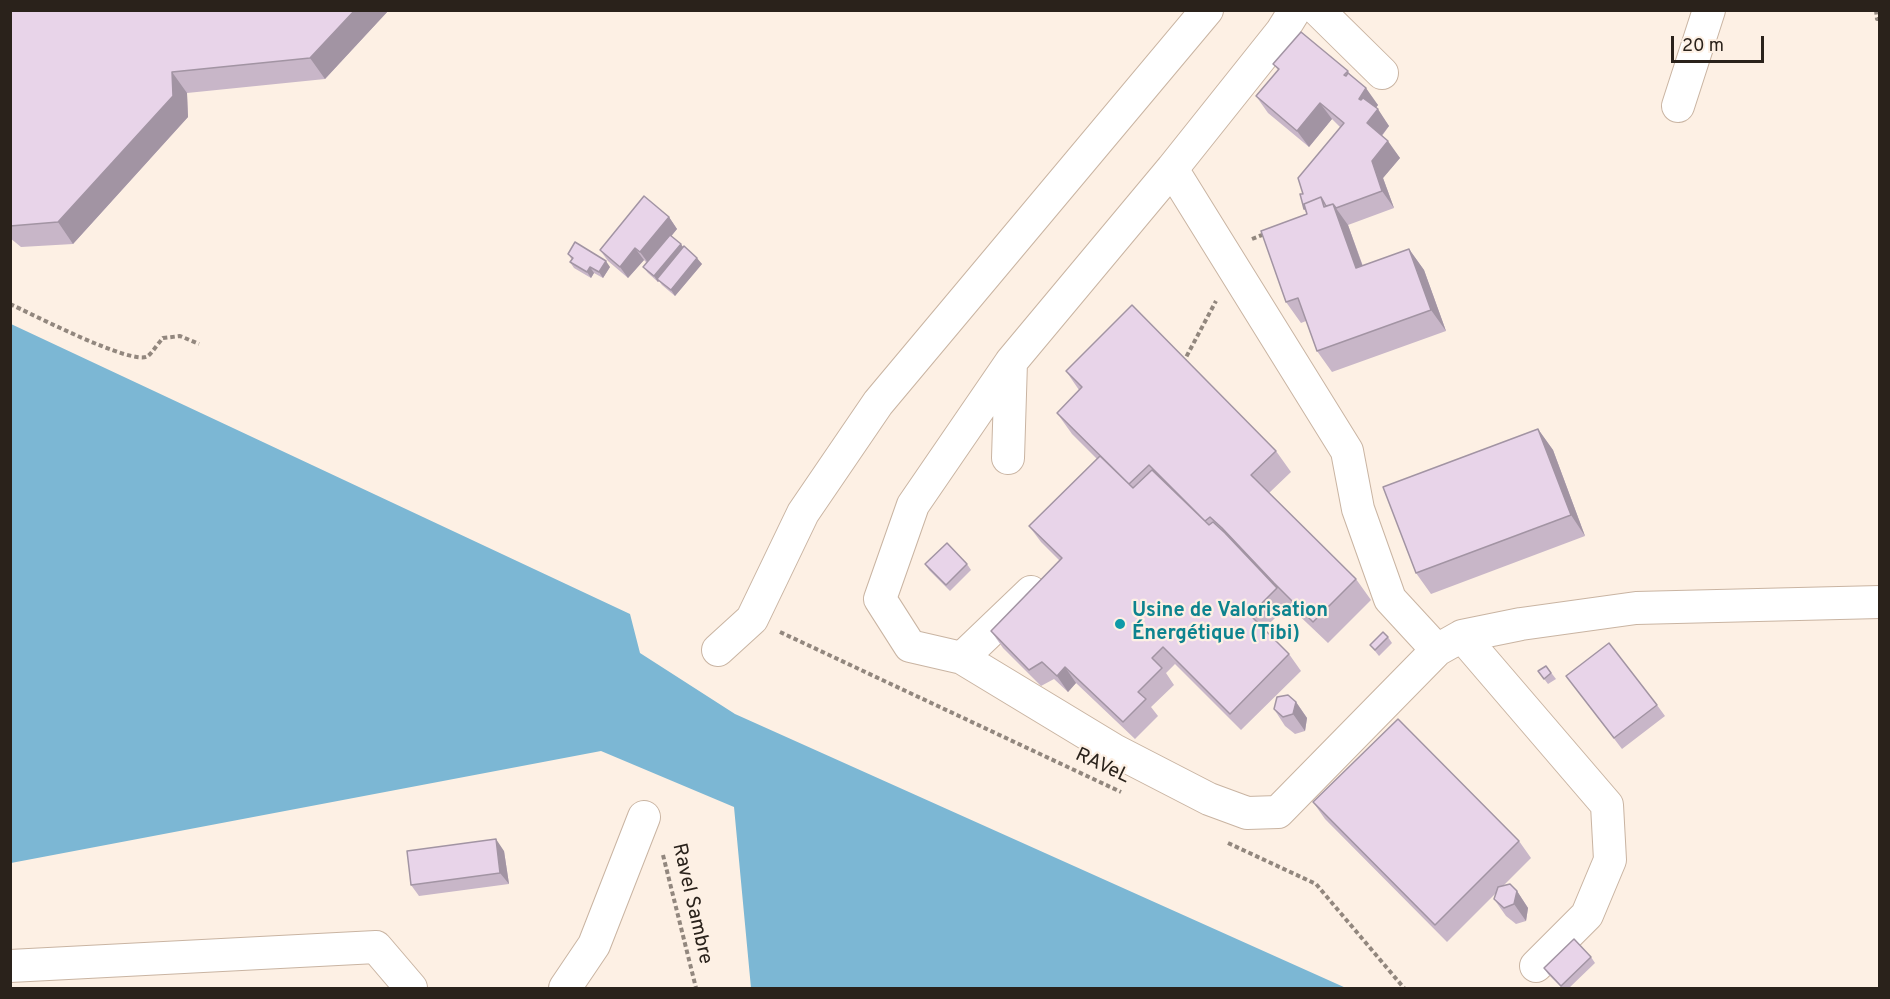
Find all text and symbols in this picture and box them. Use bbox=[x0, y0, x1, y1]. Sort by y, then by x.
scale bar bbox=[1674, 24, 1767, 62]
text: 20 m bbox=[1682, 35, 1724, 58]
place label: Usine de Valorisation Énergétique (Tibi) bbox=[1132, 600, 1328, 647]
marker: Usine de Valorisation Énergétique (Tibi) bbox=[1113, 617, 1127, 631]
street label: RAVeL bbox=[1071, 744, 1133, 790]
street label: Ravel Sambre bbox=[665, 841, 717, 967]

